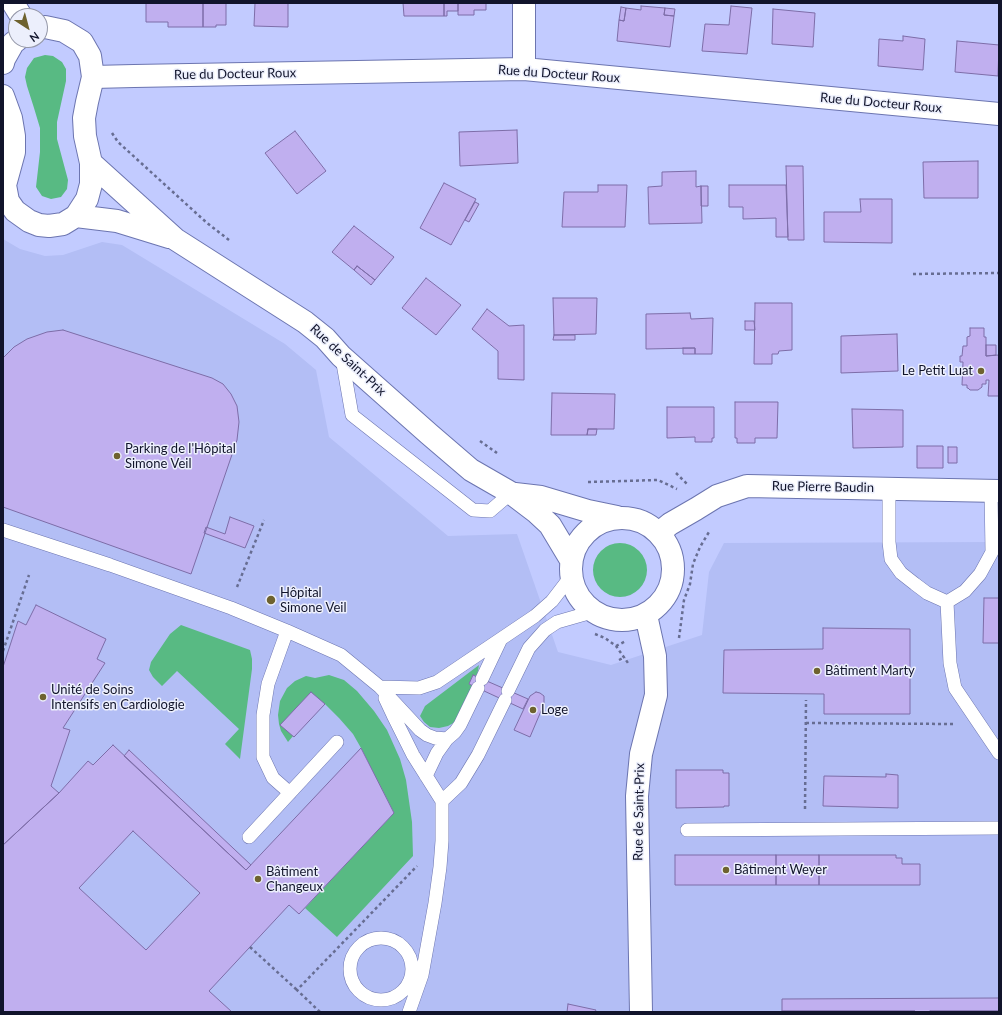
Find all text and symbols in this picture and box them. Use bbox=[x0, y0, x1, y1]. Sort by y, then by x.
north arrow bbox=[8, 8, 48, 48]
text: N bbox=[28, 30, 42, 45]
street label: Rue du Docteur Roux bbox=[498, 62, 620, 86]
street label: Rue du Docteur Roux bbox=[174, 65, 296, 83]
street label: Rue du Docteur Roux bbox=[819, 90, 943, 116]
street label: Rue de Saint-Prix bbox=[307, 321, 389, 399]
place label: Le Petit Luat bbox=[902, 363, 973, 379]
marker: Le Petit Luat bbox=[976, 366, 986, 376]
place label: Parking de l'Hôpital Simone Veil bbox=[125, 441, 236, 472]
marker: Parking de l'Hôpital Simone Veil bbox=[112, 451, 122, 461]
street label: Rue Pierre Baudin bbox=[772, 478, 874, 496]
place label: Hôpital Simone Veil bbox=[280, 585, 347, 616]
marker: Hôpital Simone Veil bbox=[265, 594, 277, 606]
place label: Bâtiment Marty bbox=[825, 663, 915, 679]
marker: Bâtiment Marty bbox=[812, 666, 822, 676]
place label: Unité de Soins Intensifs en Cardiologie bbox=[51, 682, 185, 713]
marker: Unité de Soins Intensifs en Cardiologie bbox=[38, 692, 48, 702]
place label: Loge bbox=[541, 702, 568, 718]
marker: Loge bbox=[528, 705, 538, 715]
street label: Rue de Saint-Prix bbox=[630, 763, 648, 861]
place label: Bâtiment Weyer bbox=[734, 862, 827, 878]
place label: Bâtiment Changeux bbox=[266, 864, 323, 895]
marker: Bâtiment Weyer bbox=[721, 865, 731, 875]
marker: Bâtiment Changeux bbox=[253, 874, 263, 884]

